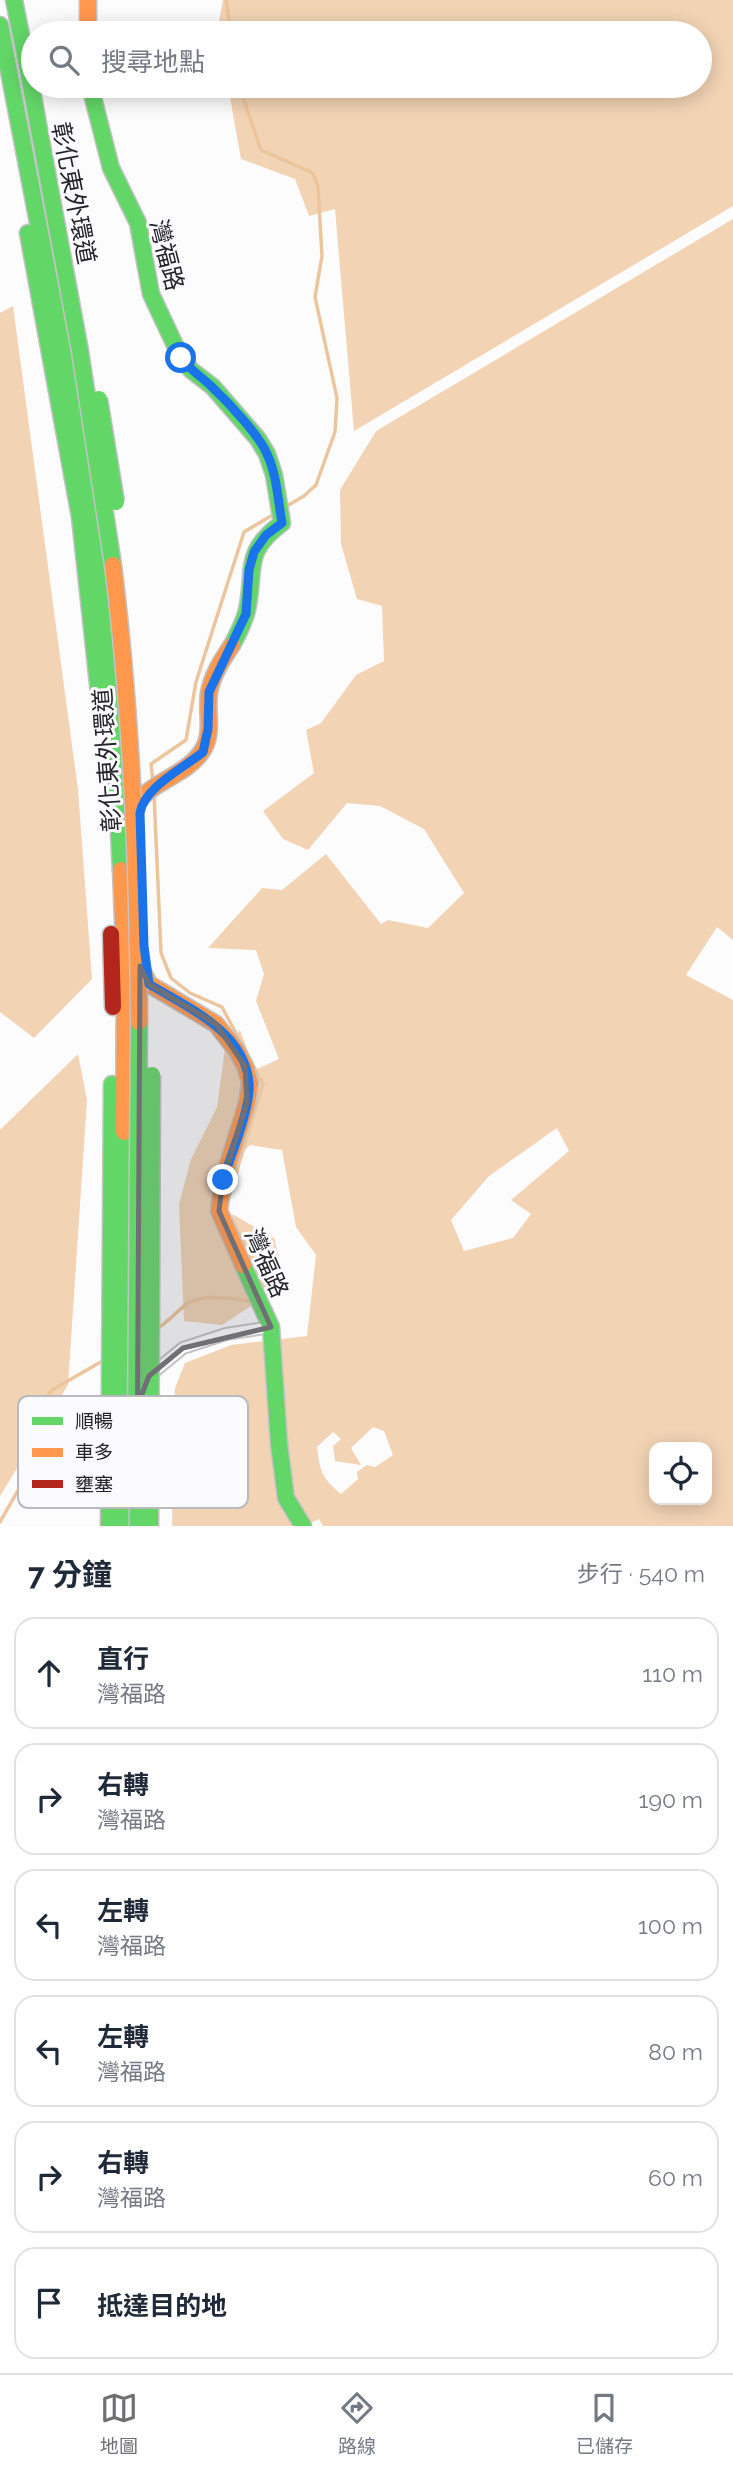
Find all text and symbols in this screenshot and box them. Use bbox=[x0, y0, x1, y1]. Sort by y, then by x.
search box bbox=[21, 21, 712, 98]
icon: search bbox=[45, 41, 83, 79]
text: 搜尋地點 bbox=[101, 47, 205, 77]
street label: 彰化東外環道 bbox=[46, 120, 102, 266]
street label: 灣福路 bbox=[144, 217, 190, 293]
route start bbox=[165, 342, 196, 373]
street label: 彰化東外環道 bbox=[88, 687, 126, 833]
route end bbox=[207, 1164, 238, 1195]
street label: 灣福路 bbox=[239, 1224, 295, 1302]
legend bbox=[18, 1396, 248, 1508]
text: 順暢 bbox=[75, 1410, 113, 1432]
text: 車多 bbox=[75, 1441, 113, 1463]
map controls bbox=[649, 1442, 712, 1505]
button: locate bbox=[649, 1442, 712, 1505]
text: 壅塞 bbox=[75, 1473, 113, 1495]
text: 7 分鐘 bbox=[28, 1557, 112, 1592]
text: 步行 · 540 m bbox=[577, 1560, 705, 1587]
text: 直行 bbox=[97, 1644, 149, 1674]
icon: ahead bbox=[30, 1654, 68, 1692]
text: 110 m bbox=[642, 1660, 703, 1687]
text: 灣福路 bbox=[97, 1680, 166, 1707]
text: 右轉 bbox=[97, 1770, 149, 1800]
icon: right bbox=[30, 1780, 68, 1818]
text: 190 m bbox=[639, 1786, 703, 1813]
text: 灣福路 bbox=[97, 1806, 166, 1833]
text: 左轉 bbox=[97, 1896, 149, 1926]
icon: left bbox=[30, 1906, 68, 1944]
text: 100 m bbox=[638, 1912, 703, 1939]
text: 灣福路 bbox=[97, 1932, 166, 1959]
text: 左轉 bbox=[97, 2022, 149, 2052]
icon: left bbox=[30, 2032, 68, 2070]
text: 80 m bbox=[648, 2038, 703, 2065]
text: 灣福路 bbox=[97, 2058, 166, 2085]
text: 右轉 bbox=[97, 2148, 149, 2178]
icon: right bbox=[30, 2158, 68, 2196]
text: 60 m bbox=[648, 2164, 703, 2191]
text: 灣福路 bbox=[97, 2184, 166, 2211]
icon: arrive bbox=[30, 2284, 68, 2322]
text: 抵達目的地 bbox=[97, 2291, 227, 2321]
tab: 地圖 bbox=[100, 2389, 138, 2458]
tab: 路線 bbox=[338, 2389, 376, 2458]
tab: 已儲存 bbox=[576, 2389, 633, 2458]

